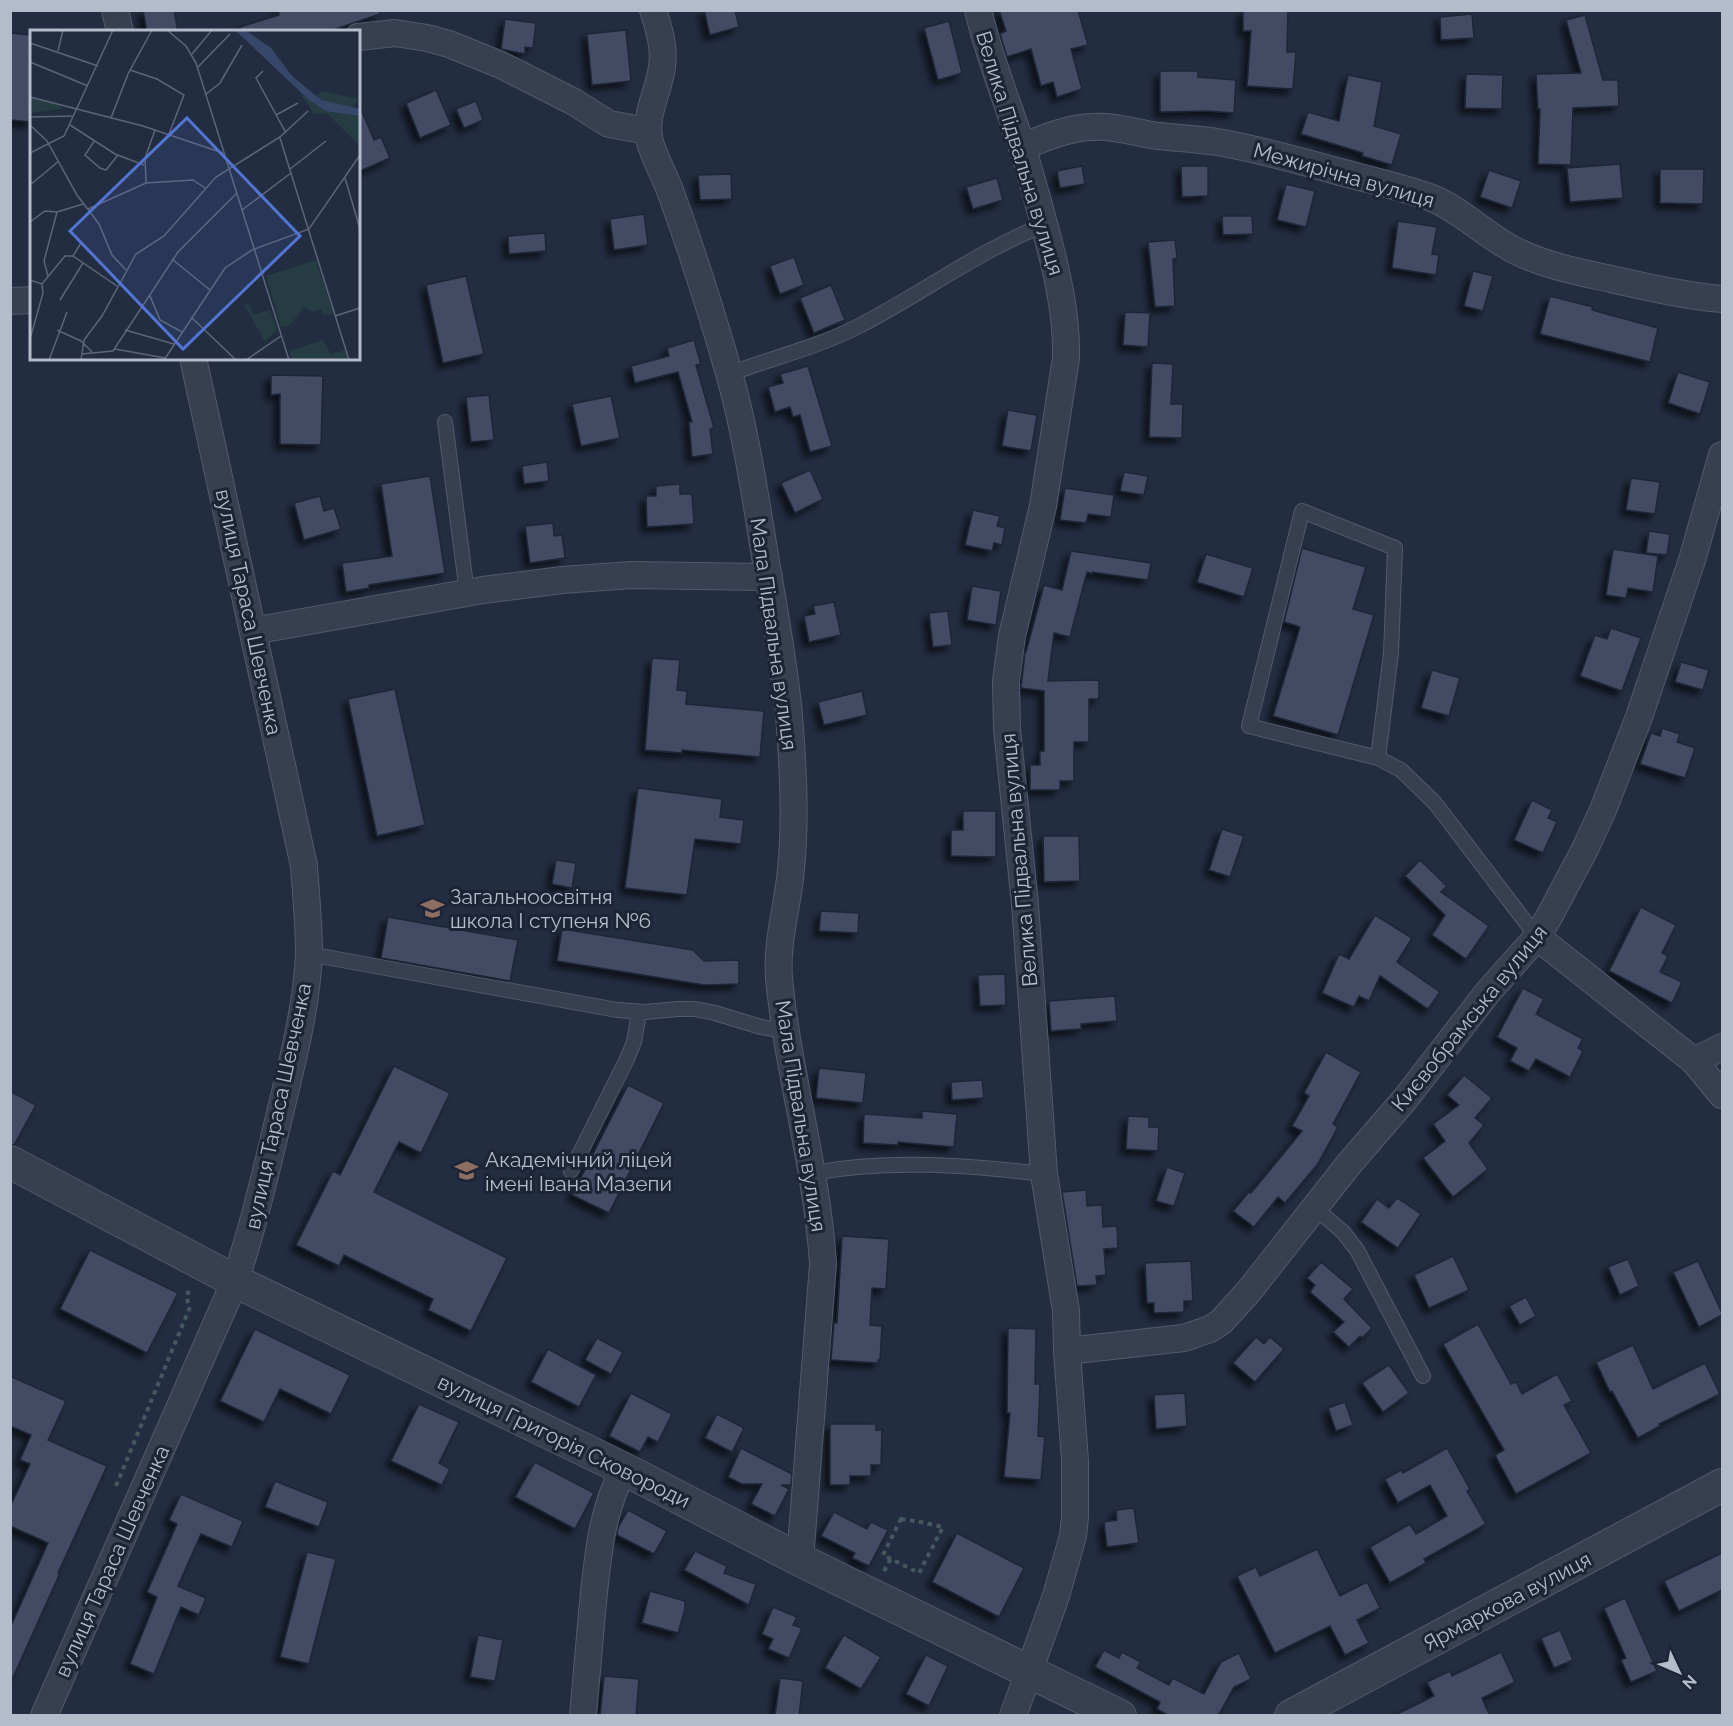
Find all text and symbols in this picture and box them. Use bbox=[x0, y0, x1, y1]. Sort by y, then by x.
street label: Велика Підвальна вулиця bbox=[971, 28, 1069, 278]
inset map bbox=[30, 30, 360, 360]
street label: Межирічна вулиця bbox=[1251, 137, 1437, 213]
street label: вулиця Тараса Шевченка bbox=[211, 487, 287, 737]
street label: Мала Підвальна вулиця bbox=[745, 516, 803, 752]
street label: Велика Підвальна вулиця bbox=[995, 732, 1043, 988]
place label: Загальноосвітня школа І ступеня №6 bbox=[450, 884, 651, 933]
school or university icon: Загальноосвітня школа І ступеня №6 bbox=[419, 895, 445, 921]
street label: Києвобрамська вулиця bbox=[1386, 920, 1552, 1116]
street label: вулиця Тараса Шевченка bbox=[240, 981, 316, 1231]
street label: Мала Підвальна вулиця bbox=[770, 998, 832, 1234]
place label: Академічний ліцей імені Івана Мазепи bbox=[485, 1147, 672, 1196]
school or university icon: Академічний ліцей імені Івана Мазепи bbox=[454, 1158, 480, 1184]
street label: вулиця Григорія Сковороди bbox=[434, 1369, 694, 1513]
street label: вулиця Тараса Шевченка bbox=[50, 1441, 174, 1681]
street label: Ярмаркова вулиця bbox=[1419, 1546, 1595, 1656]
north arrow bbox=[1649, 1642, 1709, 1702]
text: N bbox=[1678, 1671, 1701, 1693]

